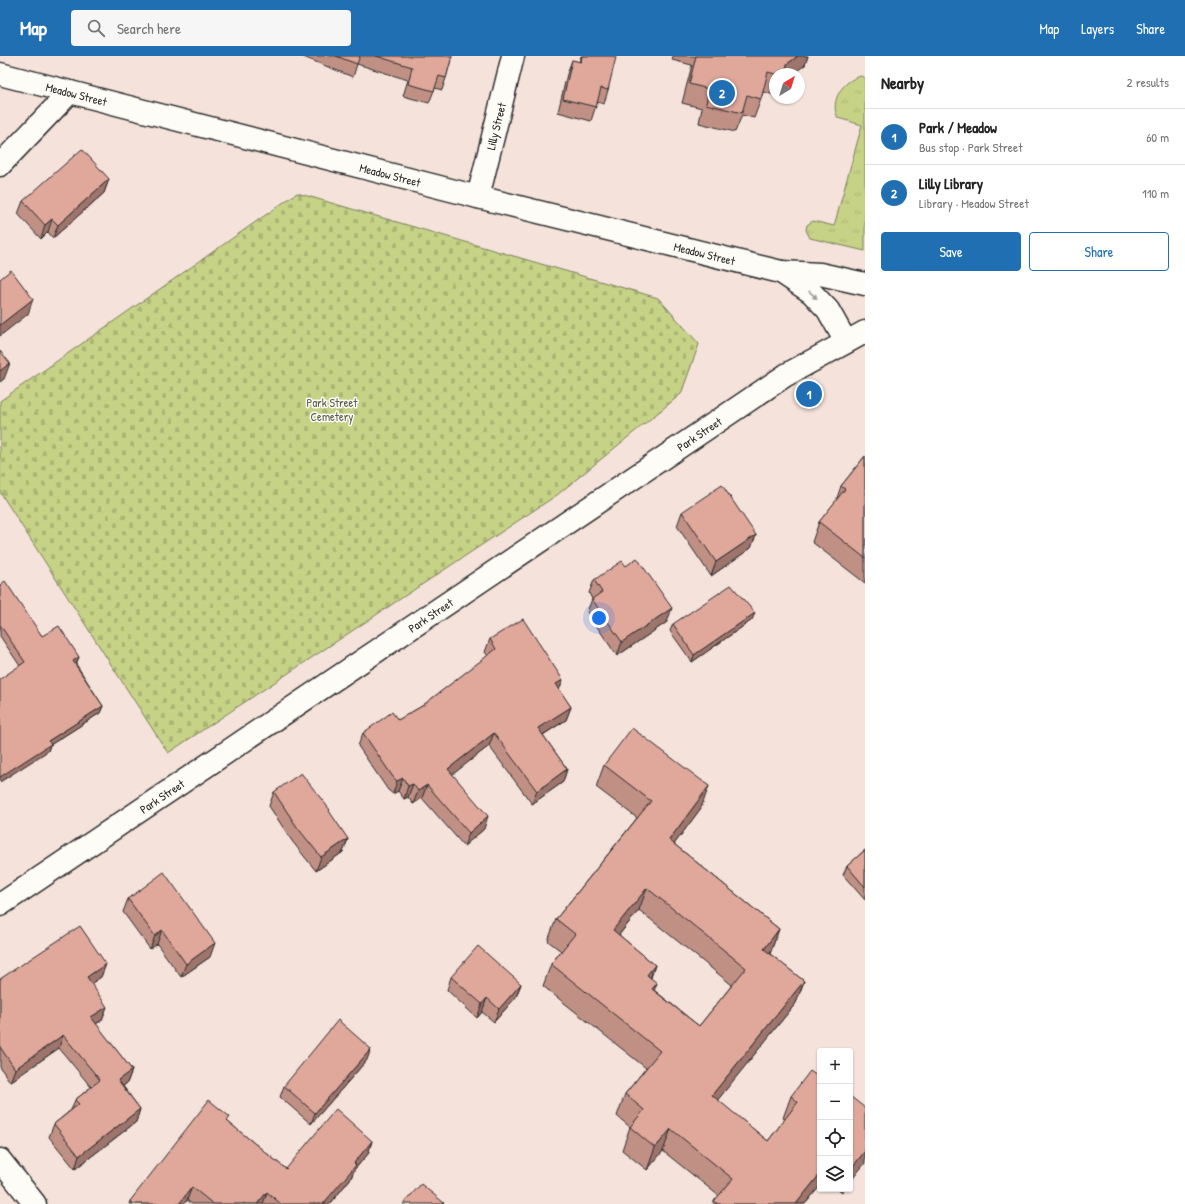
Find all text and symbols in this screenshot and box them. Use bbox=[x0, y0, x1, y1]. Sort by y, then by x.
search box bbox=[71, 10, 351, 46]
text: Map bbox=[20, 15, 47, 41]
icon: search bbox=[85, 17, 107, 39]
text: Search here bbox=[117, 18, 181, 39]
text: Map bbox=[1039, 19, 1059, 38]
text: Layers bbox=[1081, 19, 1114, 38]
text: Share bbox=[1136, 19, 1165, 38]
north arrow bbox=[769, 68, 805, 104]
text: Nearby bbox=[881, 71, 924, 94]
text: 2 results bbox=[1127, 73, 1169, 91]
street label: Meadow Street bbox=[44, 78, 110, 110]
pin: 2 bbox=[709, 78, 735, 108]
street label: Lilly Street bbox=[482, 100, 510, 152]
text: Park / Meadow bbox=[919, 117, 997, 138]
text: 1 bbox=[892, 128, 896, 146]
text: 60 m bbox=[1146, 128, 1169, 146]
text: Bus stop · Park Street bbox=[919, 138, 1023, 156]
street label: Meadow Street bbox=[358, 158, 423, 191]
text: Lilly Library bbox=[919, 173, 983, 194]
text: 2 bbox=[891, 184, 897, 202]
text: 110 m bbox=[1142, 184, 1169, 202]
text: Library · Meadow Street bbox=[919, 194, 1029, 212]
button: Save bbox=[881, 232, 1021, 271]
button: Share bbox=[1029, 232, 1169, 271]
street label: Meadow Street bbox=[672, 237, 738, 269]
one-way arrow bbox=[807, 290, 818, 299]
pin: 1 bbox=[796, 379, 822, 409]
park label: Park Street Cemetery bbox=[307, 394, 358, 425]
street label: Park Street bbox=[673, 412, 725, 455]
street label: Park Street bbox=[404, 593, 457, 636]
your location bbox=[589, 608, 609, 628]
street label: Park Street bbox=[136, 774, 188, 817]
map controls bbox=[817, 1048, 853, 1192]
button: + bbox=[817, 1048, 853, 1084]
button: − bbox=[817, 1084, 853, 1120]
button: locate bbox=[817, 1120, 853, 1156]
button: layers bbox=[817, 1156, 853, 1192]

